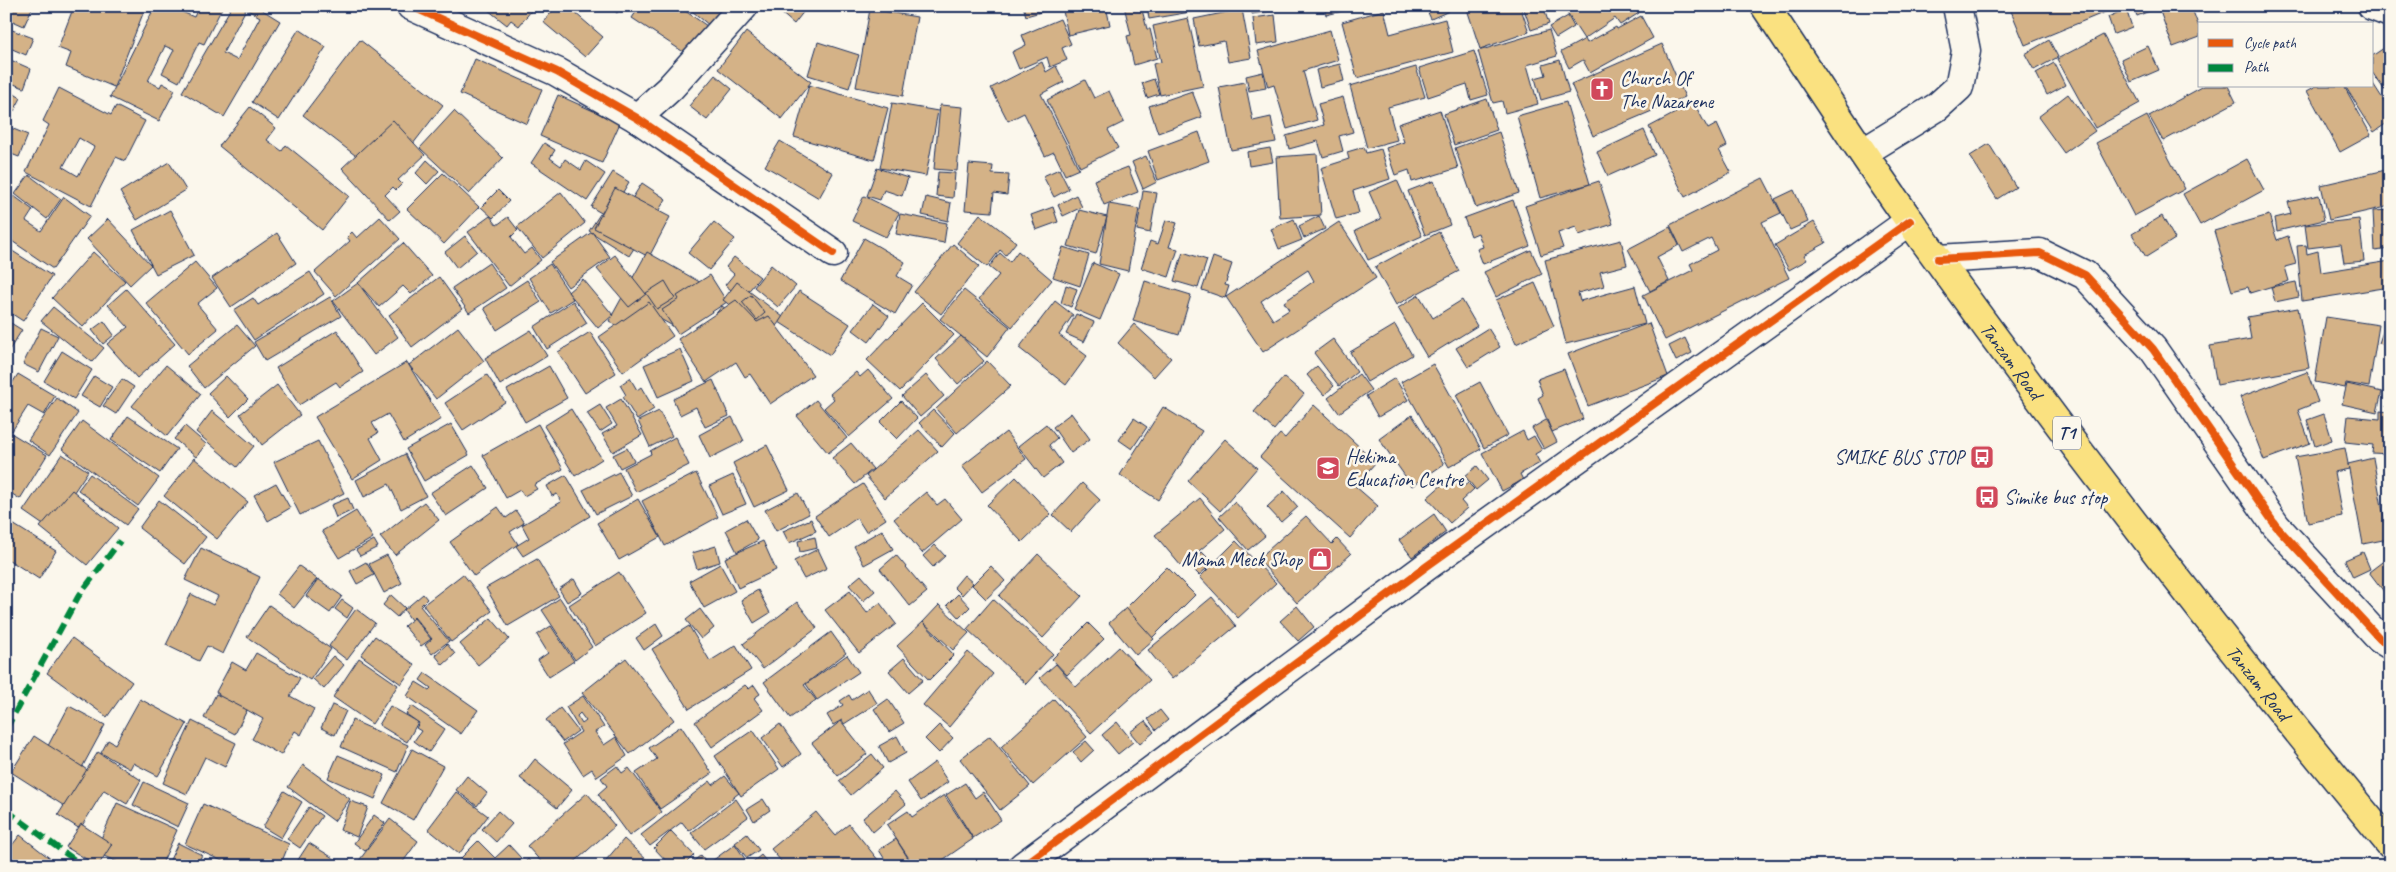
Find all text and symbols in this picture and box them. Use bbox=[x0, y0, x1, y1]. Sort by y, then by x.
legend bbox=[2198, 22, 2374, 88]
text: Cycle path bbox=[2244, 34, 2296, 53]
text: Path bbox=[2244, 58, 2270, 77]
place label: Church Of The Nazarene bbox=[1620, 66, 1715, 114]
church icon: Church Of The Nazarene bbox=[1589, 76, 1615, 102]
street label: Tanzam Road bbox=[1975, 317, 2050, 407]
road number: T1 bbox=[2053, 416, 2081, 449]
place label: Hekima Education Centre bbox=[1346, 444, 1465, 492]
bus stop icon: SMIKE BUS STOP bbox=[1969, 444, 1995, 470]
place label: SMIKE BUS STOP bbox=[1834, 445, 1967, 470]
school or university icon: Hekima Education Centre bbox=[1315, 455, 1341, 481]
bus stop icon: Simike bus stop bbox=[1974, 484, 2000, 510]
place label: Simike bus stop bbox=[2004, 485, 2109, 510]
shop icon: Mama Meck Shop bbox=[1307, 546, 1333, 572]
place label: Mama Meck Shop bbox=[1182, 547, 1303, 572]
street label: Tanzam Road bbox=[2221, 640, 2298, 728]

